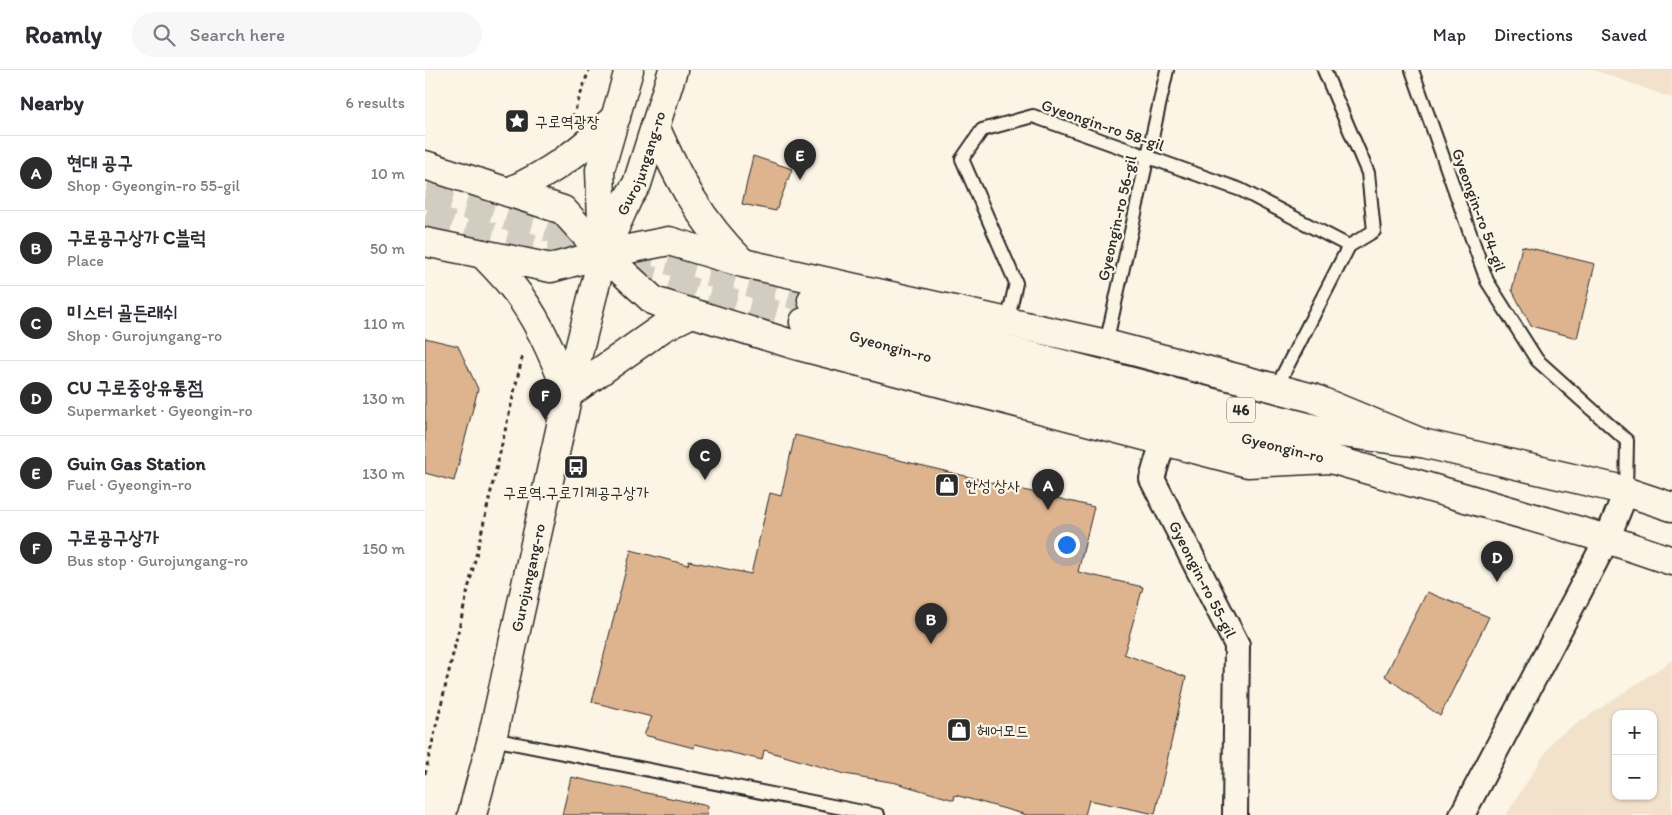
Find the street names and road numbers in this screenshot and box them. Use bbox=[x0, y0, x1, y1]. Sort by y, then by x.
street label: Gyeongin-ro 58-gil bbox=[1039, 95, 1167, 155]
street label: Gurojungang-ro bbox=[612, 109, 669, 218]
street label: Gyeongin-ro 54-gil bbox=[1448, 146, 1510, 275]
street label: Gyeongin-ro 56-gil bbox=[1093, 153, 1141, 283]
street label: Gyeongin-ro bbox=[847, 325, 934, 366]
road number: 46 bbox=[1227, 398, 1255, 422]
street label: Gyeongin-ro bbox=[1239, 427, 1326, 466]
street label: Gyeongin-ro 55-gil bbox=[1165, 518, 1241, 641]
street label: Gurojungang-ro bbox=[506, 521, 549, 633]

